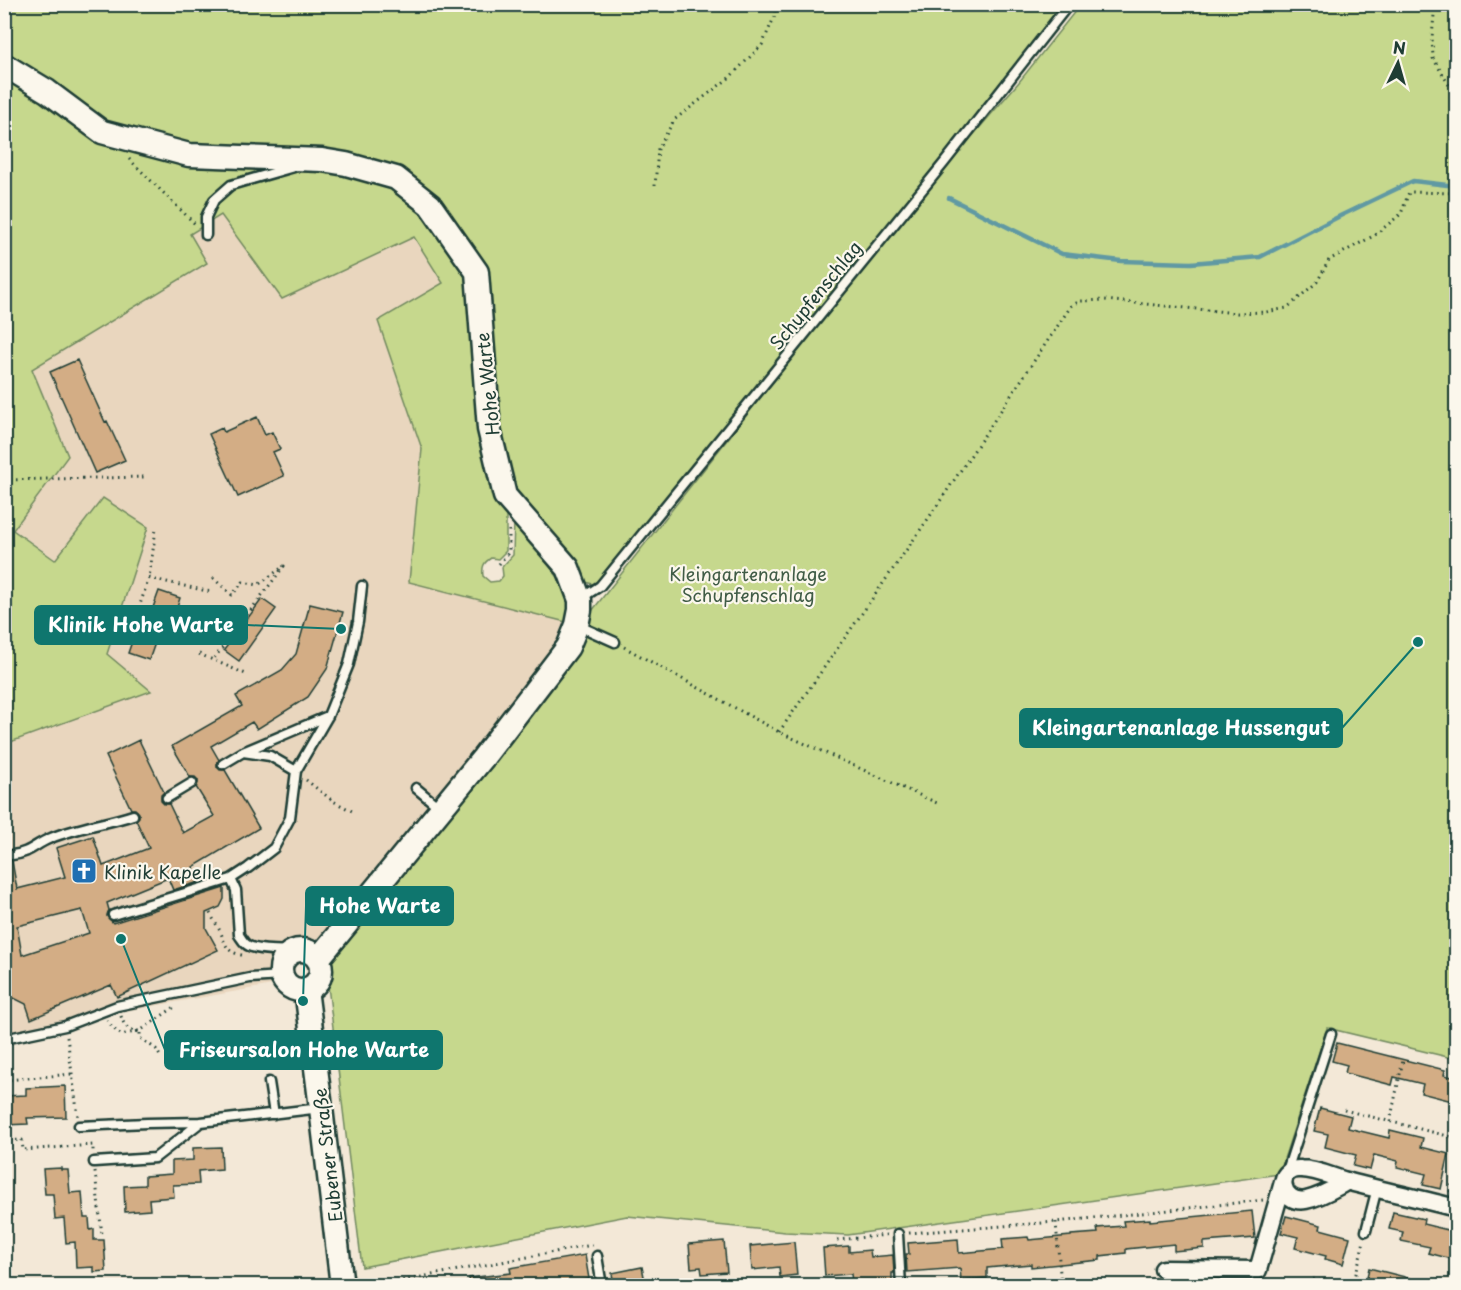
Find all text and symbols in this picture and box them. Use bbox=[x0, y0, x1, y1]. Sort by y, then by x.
north arrow bbox=[1368, 33, 1428, 93]
text: N bbox=[1392, 35, 1407, 60]
street label: Schupfenschlag bbox=[763, 235, 867, 355]
street label: Hohe Warte bbox=[468, 331, 506, 437]
park label: Kleingartenanlage Schupfenschlag bbox=[669, 560, 827, 608]
callout: Klinik Hohe Warte bbox=[35, 606, 247, 644]
text: Klinik Hohe Warte bbox=[48, 609, 234, 639]
callout: Kleingartenanlage Hussengut bbox=[1020, 709, 1342, 747]
text: Kleingartenanlage Hussengut bbox=[1032, 712, 1330, 742]
church icon: Klinik Kapelle bbox=[69, 856, 99, 886]
place label: Klinik Kapelle bbox=[104, 858, 222, 885]
callout: Hohe Warte bbox=[306, 887, 453, 925]
text: Hohe Warte bbox=[319, 890, 441, 920]
callout: Friseursalon Hohe Warte bbox=[165, 1031, 442, 1069]
text: Friseursalon Hohe Warte bbox=[179, 1034, 429, 1064]
street label: Eubener Straße bbox=[305, 1086, 349, 1224]

